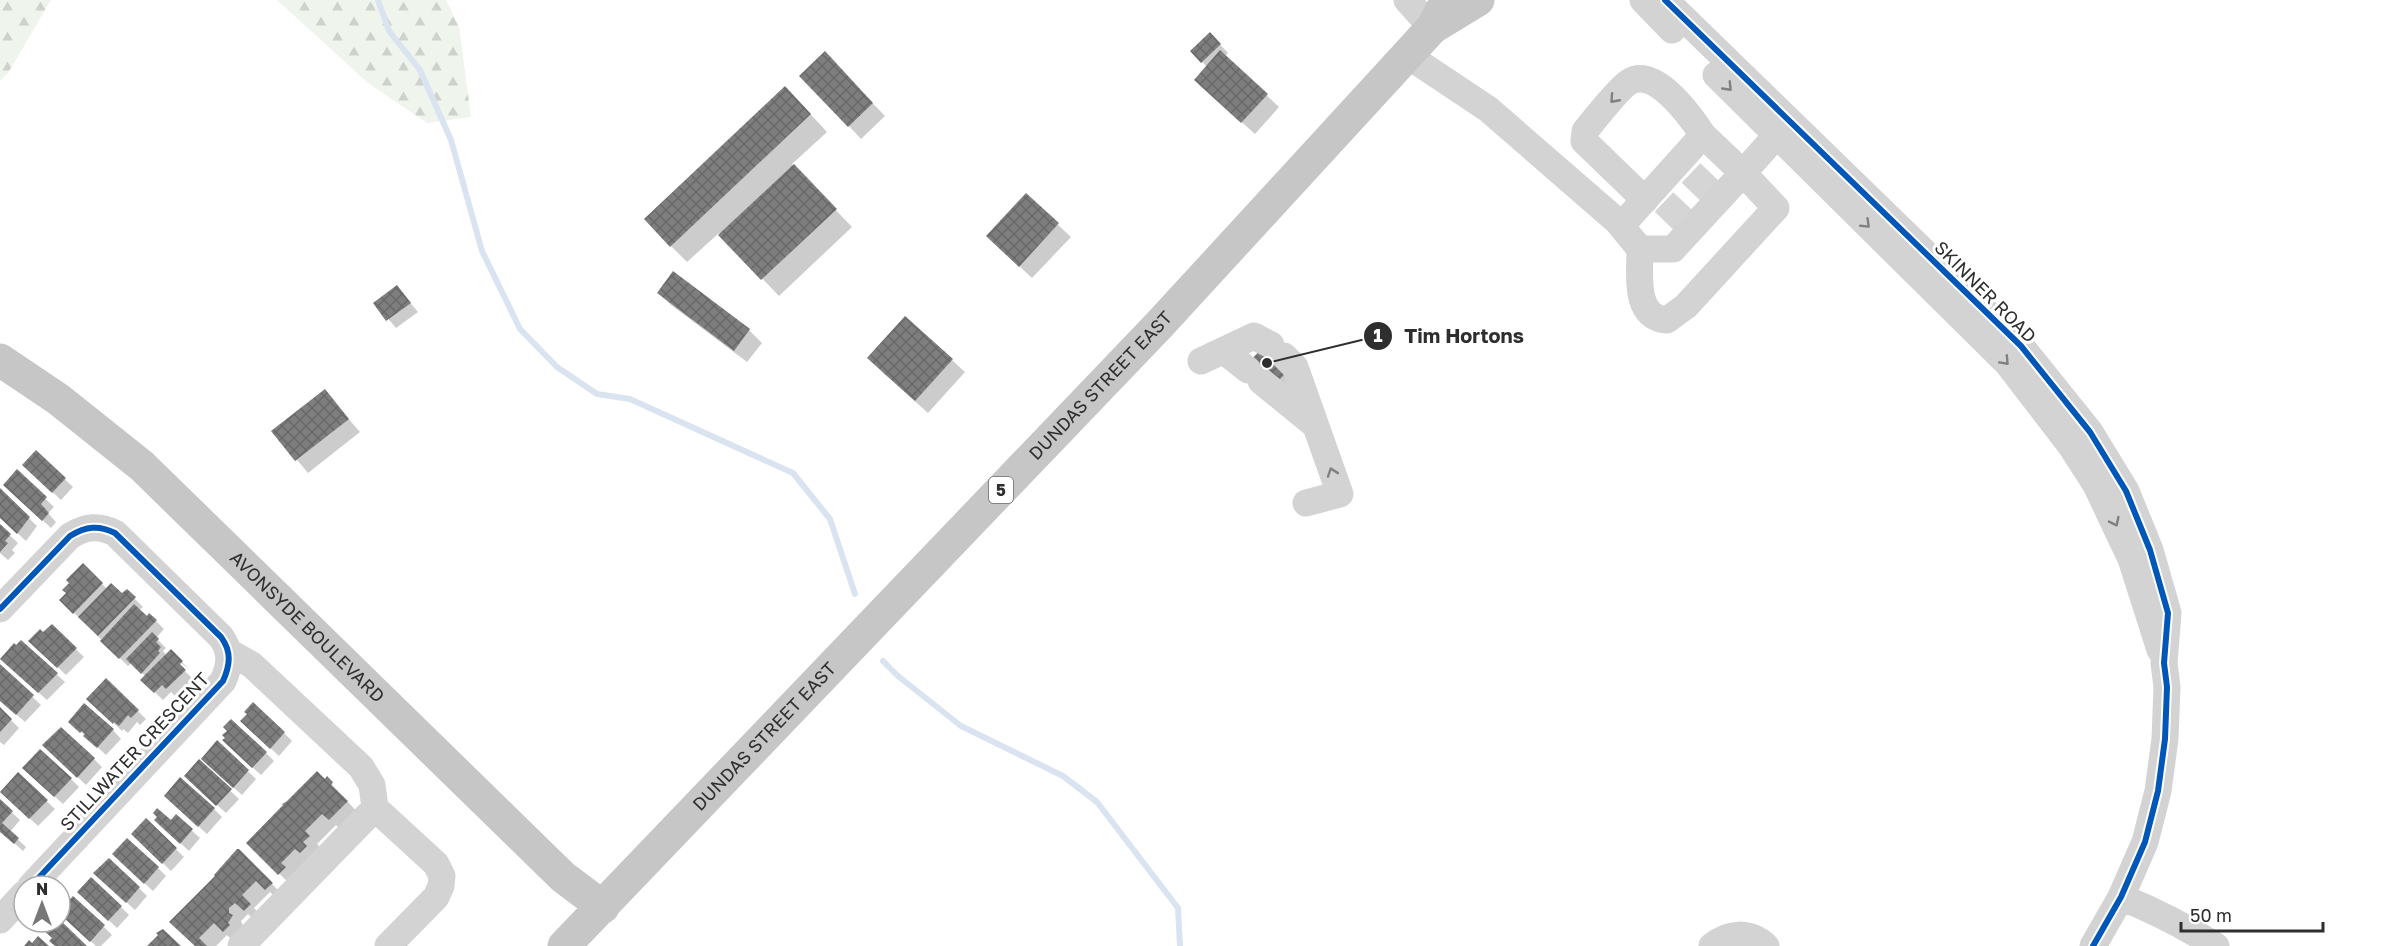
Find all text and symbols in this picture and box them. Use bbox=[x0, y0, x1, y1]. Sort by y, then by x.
one-way arrow bbox=[1721, 80, 1732, 90]
one-way arrow bbox=[1610, 92, 1621, 102]
one-way arrow bbox=[1859, 217, 1870, 228]
street label: SKINNER ROAD bbox=[1930, 236, 2041, 347]
street label: DUNDAS STREET EAST bbox=[1024, 306, 1176, 464]
callout: Tim Hortons bbox=[1363, 317, 1536, 355]
text: Tim Hortons bbox=[1404, 323, 1524, 347]
text: 1 bbox=[1373, 324, 1383, 346]
one-way arrow bbox=[1998, 355, 2009, 365]
one-way arrow bbox=[1327, 467, 1339, 478]
road number: 5 bbox=[989, 477, 1013, 503]
one-way arrow bbox=[2107, 515, 2119, 526]
street label: AVONSYDE BOULEVARD bbox=[226, 546, 390, 707]
street label: DUNDAS STREET EAST bbox=[688, 657, 840, 815]
street label: STILLWATER CRESCENT bbox=[55, 668, 213, 835]
north arrow bbox=[12, 874, 72, 934]
text: N bbox=[36, 879, 48, 899]
scale bar bbox=[2181, 895, 2324, 933]
text: 50 m bbox=[2190, 904, 2232, 926]

